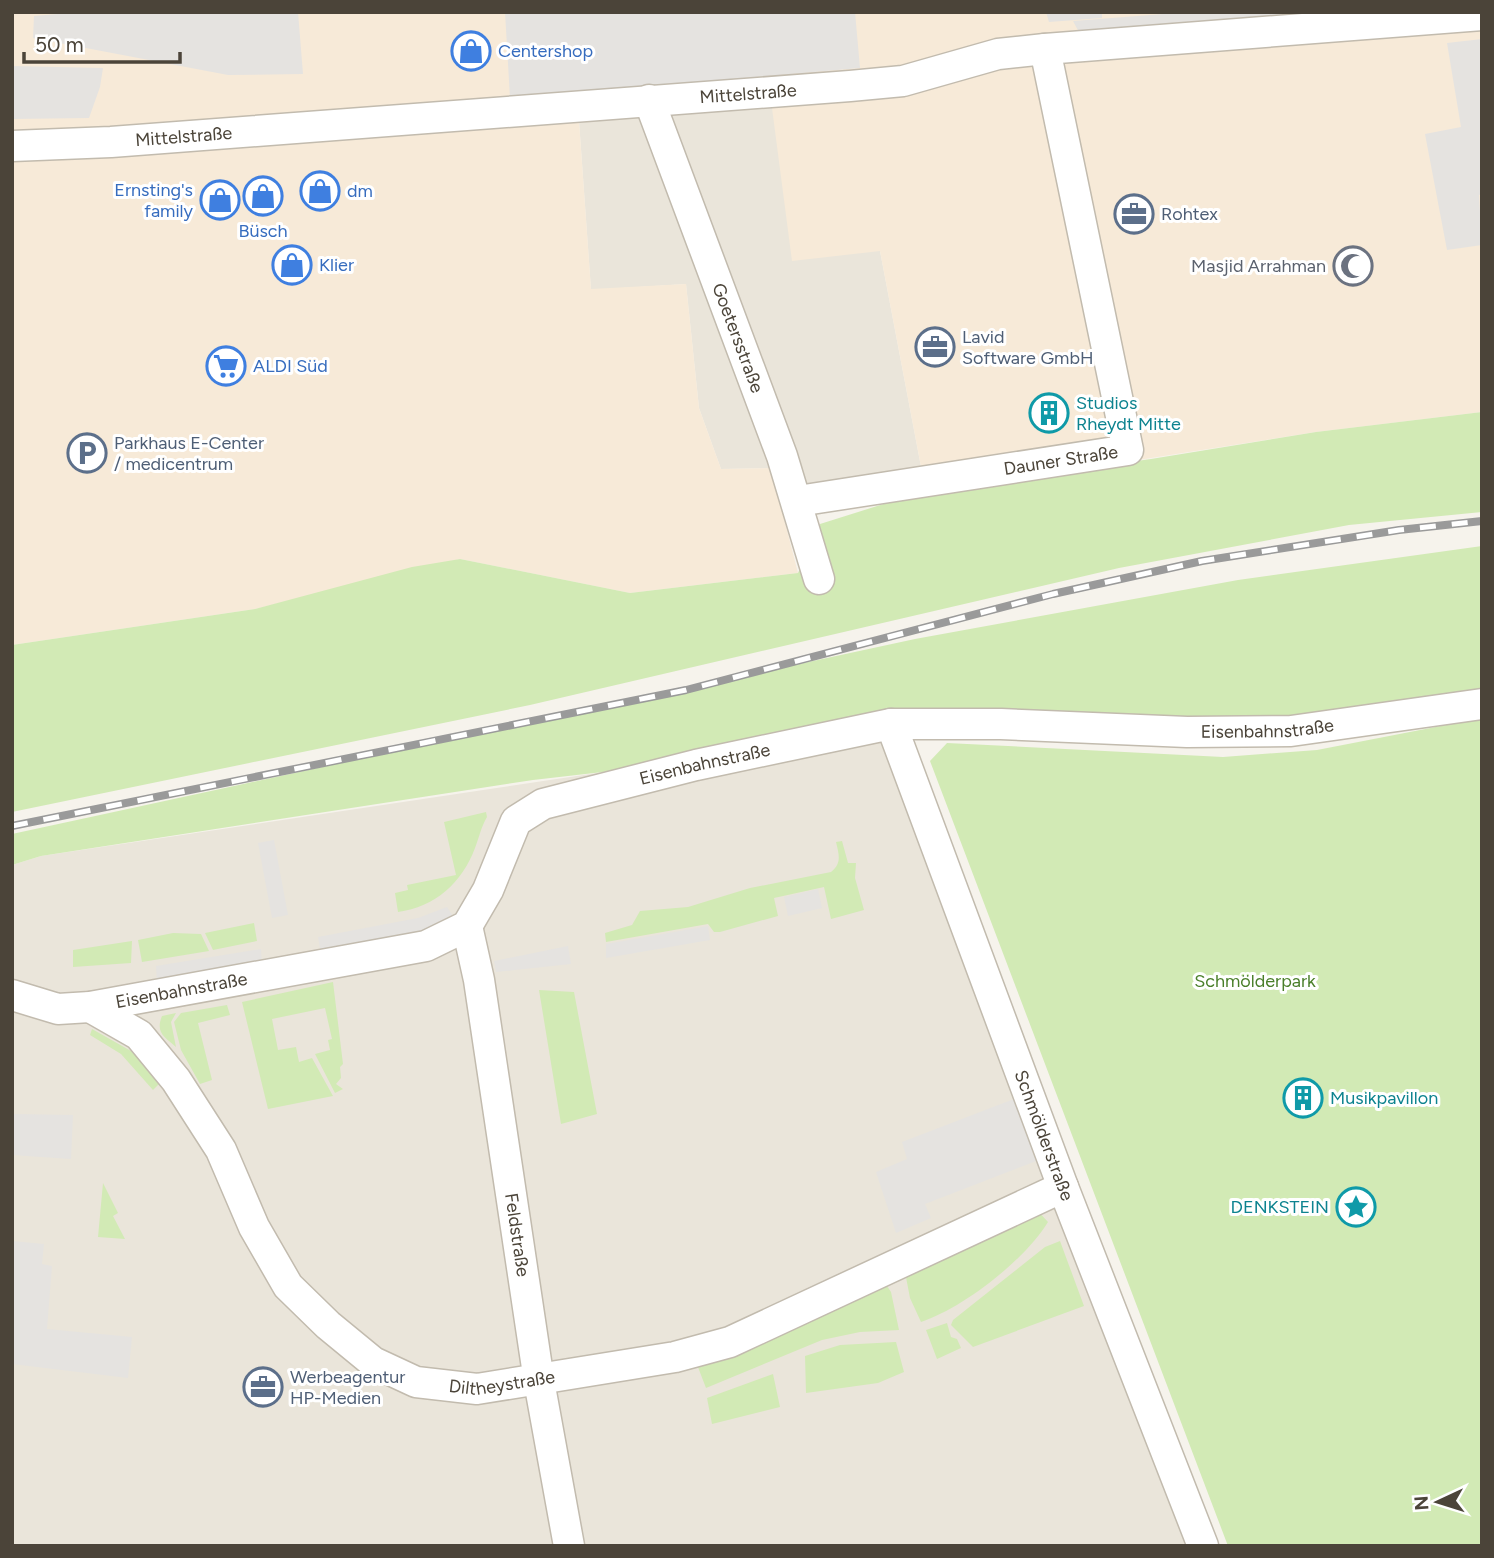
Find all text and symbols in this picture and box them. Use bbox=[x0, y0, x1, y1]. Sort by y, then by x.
scale bar bbox=[24, 21, 180, 65]
shop icon: Centershop bbox=[450, 30, 492, 72]
text: 50 m bbox=[35, 32, 84, 57]
place label: Centershop bbox=[498, 40, 593, 62]
street label: Mittelstraße bbox=[699, 79, 798, 108]
street label: Mittelstraße bbox=[134, 122, 233, 151]
shop icon: dm bbox=[299, 170, 341, 212]
shop icon: Büsch bbox=[242, 175, 284, 217]
place label: Ernsting's family bbox=[114, 179, 194, 222]
shop icon: Ernsting's family bbox=[199, 179, 241, 221]
place label: dm bbox=[347, 180, 373, 202]
office icon: Rohtex bbox=[1113, 193, 1155, 235]
place label: Rohtex bbox=[1161, 203, 1218, 225]
place label: Büsch bbox=[238, 220, 288, 242]
shop icon: Klier bbox=[271, 244, 313, 286]
mosque icon: Masjid Arrahman bbox=[1332, 245, 1374, 287]
place label: Klier bbox=[319, 254, 354, 276]
place label: Masjid Arrahman bbox=[1191, 255, 1326, 277]
street label: Goetersstraße bbox=[707, 280, 768, 396]
office icon: Lavid Software GmbH bbox=[914, 326, 956, 368]
place label: Lavid Software GmbH bbox=[962, 326, 1093, 369]
supermarket icon: ALDI Süd bbox=[205, 345, 247, 387]
place label: ALDI Süd bbox=[253, 355, 328, 377]
building icon: Studios Rheydt Mitte bbox=[1028, 392, 1070, 434]
place label: Studios Rheydt Mitte bbox=[1076, 392, 1181, 435]
parking icon: Parkhaus E-Center / medicentrum bbox=[66, 432, 108, 474]
place label: Parkhaus E-Center / medicentrum bbox=[114, 432, 264, 475]
street label: Dauner Straße bbox=[1002, 441, 1120, 480]
street label: Eisenbahnstraße bbox=[1201, 714, 1335, 743]
street label: Eisenbahnstraße bbox=[637, 739, 772, 790]
street label: Eisenbahnstraße bbox=[114, 968, 249, 1013]
park label: Schmölderpark bbox=[1194, 970, 1316, 992]
street label: Schmölderstraße bbox=[1010, 1067, 1078, 1204]
building icon: Musikpavillon bbox=[1282, 1077, 1324, 1119]
place label: Musikpavillon bbox=[1330, 1087, 1438, 1109]
place icon: DENKSTEIN bbox=[1335, 1186, 1377, 1228]
street label: Feldstraße bbox=[500, 1191, 534, 1278]
place label: DENKSTEIN bbox=[1231, 1196, 1329, 1218]
office icon: Werbeagentur HP-Medien bbox=[242, 1366, 284, 1408]
place label: Werbeagentur HP-Medien bbox=[290, 1366, 405, 1409]
street label: Diltheystraße bbox=[448, 1366, 557, 1400]
north arrow bbox=[1403, 1467, 1473, 1537]
text: N bbox=[1410, 1495, 1434, 1511]

